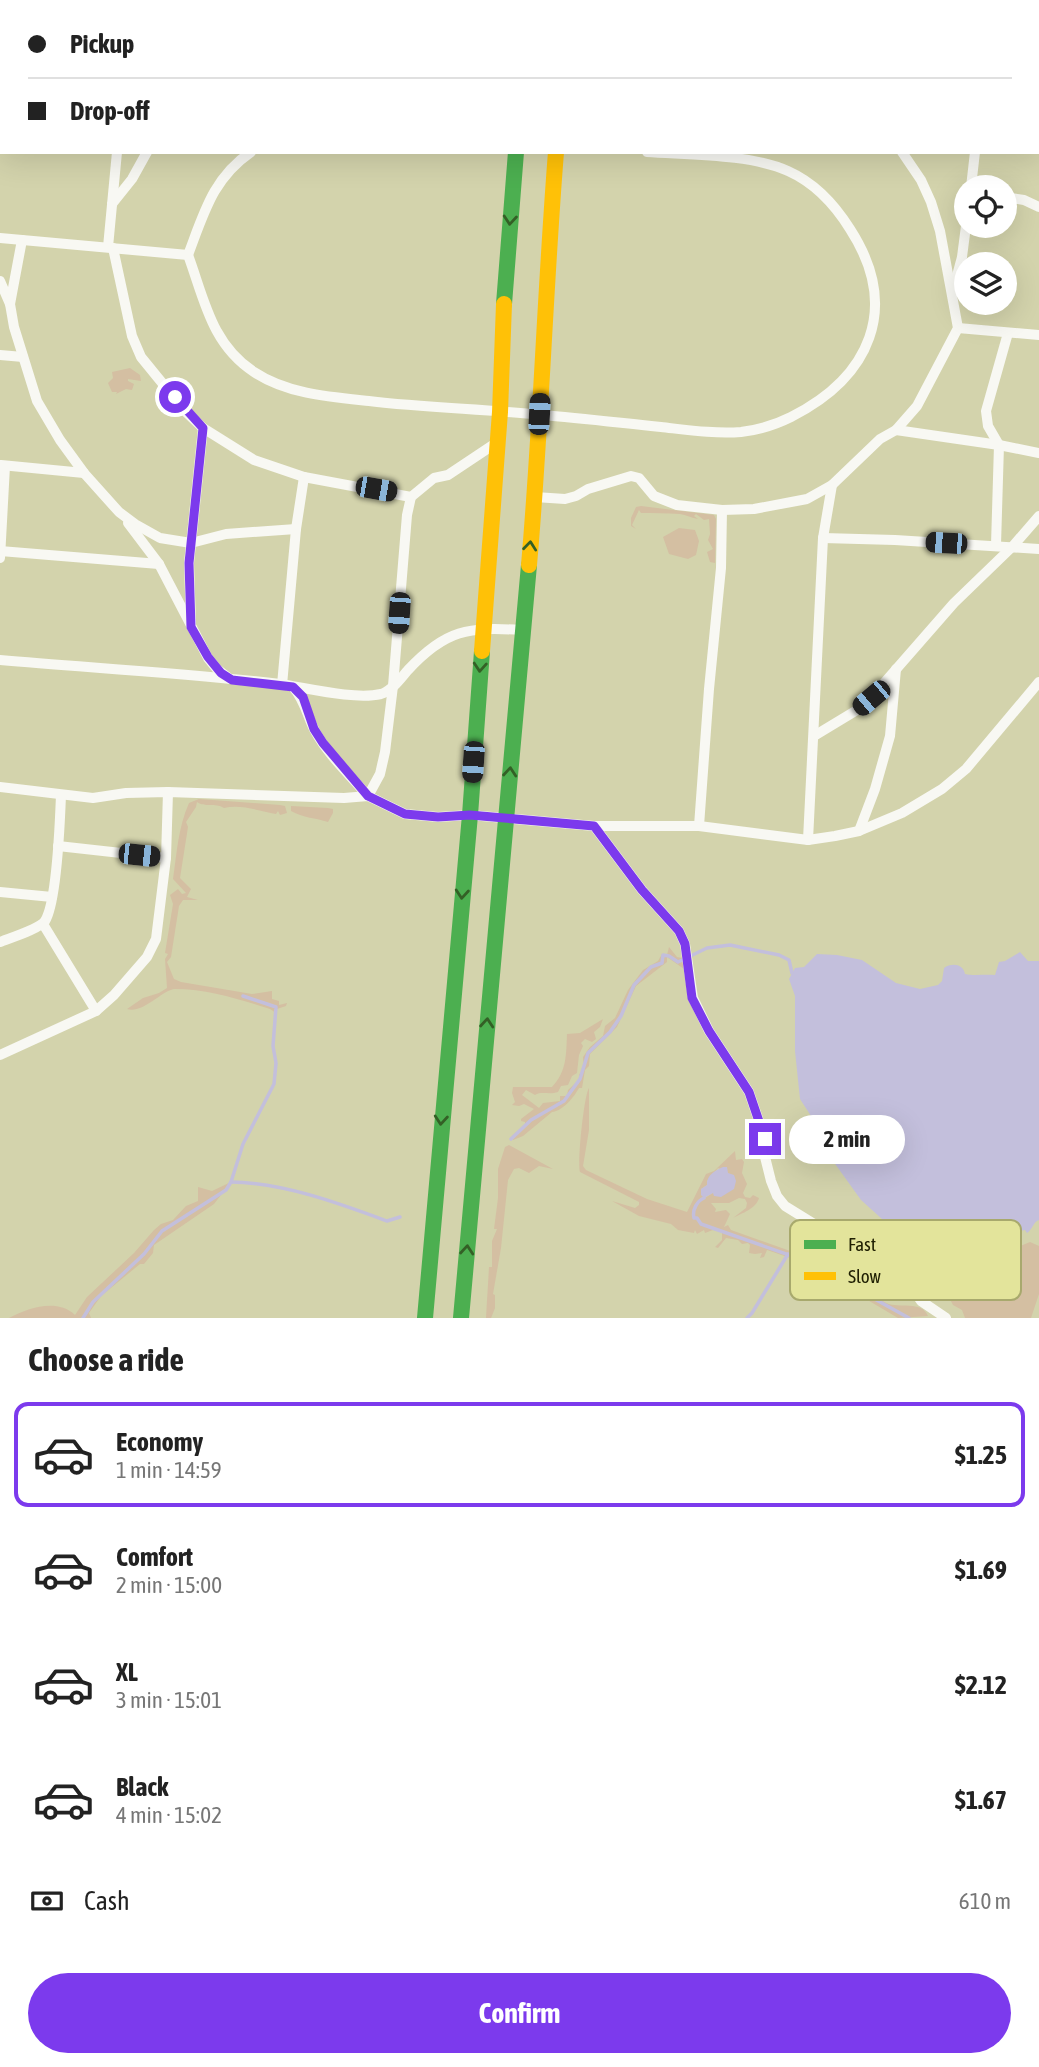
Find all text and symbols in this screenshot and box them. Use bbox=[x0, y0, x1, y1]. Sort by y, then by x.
text: Pickup bbox=[70, 29, 134, 59]
text: Drop-off bbox=[70, 96, 150, 126]
map controls bbox=[954, 175, 1017, 315]
button: locate bbox=[954, 175, 1017, 238]
one-way arrow bbox=[503, 215, 518, 226]
button: layers bbox=[954, 252, 1017, 315]
route start bbox=[159, 381, 191, 413]
car bbox=[528, 392, 551, 436]
car bbox=[354, 475, 399, 503]
car bbox=[925, 531, 968, 555]
one-way arrow bbox=[522, 540, 537, 551]
car bbox=[388, 591, 411, 635]
one-way arrow bbox=[472, 662, 487, 673]
car bbox=[849, 676, 894, 720]
car bbox=[462, 740, 485, 784]
one-way arrow bbox=[502, 767, 517, 778]
car bbox=[118, 842, 161, 868]
one-way arrow bbox=[455, 888, 470, 900]
one-way arrow bbox=[479, 1018, 494, 1029]
callout: 2 min bbox=[790, 1114, 905, 1164]
one-way arrow bbox=[434, 1115, 449, 1126]
route end bbox=[749, 1123, 781, 1155]
text: 2 min bbox=[824, 1126, 870, 1152]
legend bbox=[790, 1220, 1021, 1300]
text: Fast bbox=[848, 1233, 876, 1255]
one-way arrow bbox=[459, 1244, 474, 1255]
text: Slow bbox=[848, 1265, 882, 1287]
text: Choose a ride bbox=[28, 1341, 184, 1378]
icon: car bbox=[32, 1423, 95, 1486]
text: Economy bbox=[116, 1427, 203, 1457]
text: $1.25 bbox=[955, 1440, 1007, 1470]
text: 1 min · 14:59 bbox=[116, 1457, 222, 1483]
icon: car bbox=[32, 1538, 95, 1601]
text: Comfort bbox=[116, 1542, 193, 1572]
text: $1.69 bbox=[955, 1555, 1007, 1585]
text: 2 min · 15:00 bbox=[116, 1572, 222, 1598]
icon: car bbox=[32, 1653, 95, 1716]
text: XL bbox=[116, 1657, 138, 1687]
text: $2.12 bbox=[955, 1670, 1007, 1700]
text: 3 min · 15:01 bbox=[116, 1687, 222, 1713]
icon: car bbox=[32, 1768, 95, 1831]
text: Black bbox=[116, 1772, 168, 1802]
text: $1.67 bbox=[955, 1785, 1007, 1815]
text: 4 min · 15:02 bbox=[116, 1802, 222, 1828]
icon: cash bbox=[28, 1882, 66, 1920]
text: Cash bbox=[84, 1886, 130, 1916]
text: 610 m bbox=[959, 1888, 1011, 1914]
button: Confirm bbox=[28, 1973, 1011, 2053]

